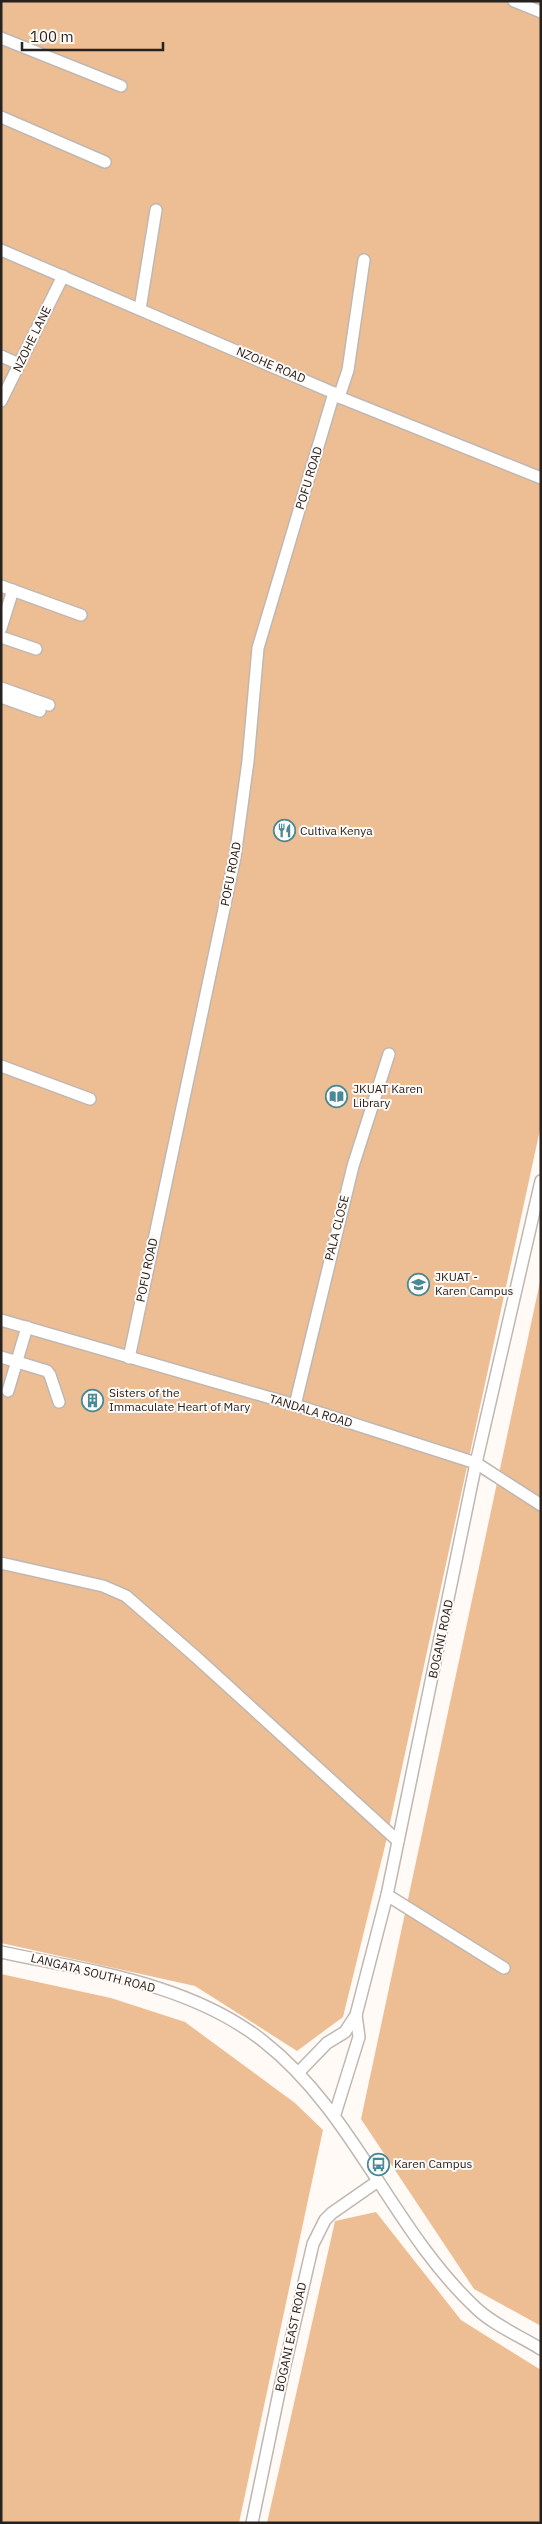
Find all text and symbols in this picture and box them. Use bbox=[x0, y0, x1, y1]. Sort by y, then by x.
scale bar bbox=[22, 20, 164, 52]
text: 100 m bbox=[30, 27, 74, 46]
street label: NZOHE LANE bbox=[9, 303, 54, 374]
street label: NZOHE ROAD bbox=[234, 343, 308, 386]
street label: POFU ROAD bbox=[292, 445, 325, 511]
restaurant icon: Cultiva Kenya bbox=[272, 819, 296, 843]
place label: Cultiva Kenya bbox=[300, 823, 373, 838]
street label: POFU ROAD bbox=[217, 841, 244, 907]
place label: JKUAT Karen Library bbox=[353, 1081, 423, 1110]
library icon: JKUAT Karen Library bbox=[325, 1084, 349, 1108]
street label: PALA CLOSE bbox=[321, 1194, 352, 1262]
street label: POFU ROAD bbox=[132, 1237, 161, 1303]
place label: JKUAT - Karen Campus bbox=[435, 1269, 514, 1298]
school or university icon: JKUAT - Karen Campus bbox=[407, 1272, 431, 1296]
place label: Sisters of the Immaculate Heart of Mary bbox=[109, 1385, 250, 1414]
building icon: Sisters of the Immaculate Heart of Mary bbox=[81, 1388, 105, 1412]
street label: TANDALA ROAD bbox=[268, 1391, 355, 1430]
street label: BOGANI ROAD bbox=[425, 1598, 456, 1680]
street label: LANGATA SOUTH ROAD bbox=[29, 1950, 157, 1995]
bus stop icon: Karen Campus bbox=[366, 2152, 390, 2176]
place label: Karen Campus bbox=[394, 2156, 473, 2171]
street label: BOGANI EAST ROAD bbox=[272, 2281, 309, 2393]

